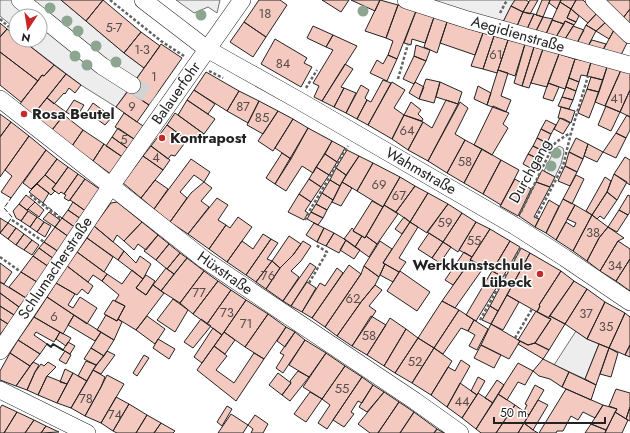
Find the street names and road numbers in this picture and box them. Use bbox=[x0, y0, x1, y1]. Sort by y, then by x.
street label: Aegidienstraße bbox=[469, 10, 568, 58]
street label: Balauerfohr bbox=[146, 56, 206, 129]
street label: Durchgang bbox=[503, 135, 557, 207]
street label: Wahmstraße bbox=[382, 142, 461, 200]
street label: Schlumacherstraße bbox=[12, 212, 98, 324]
street label: Hüxstraße bbox=[193, 246, 257, 300]

